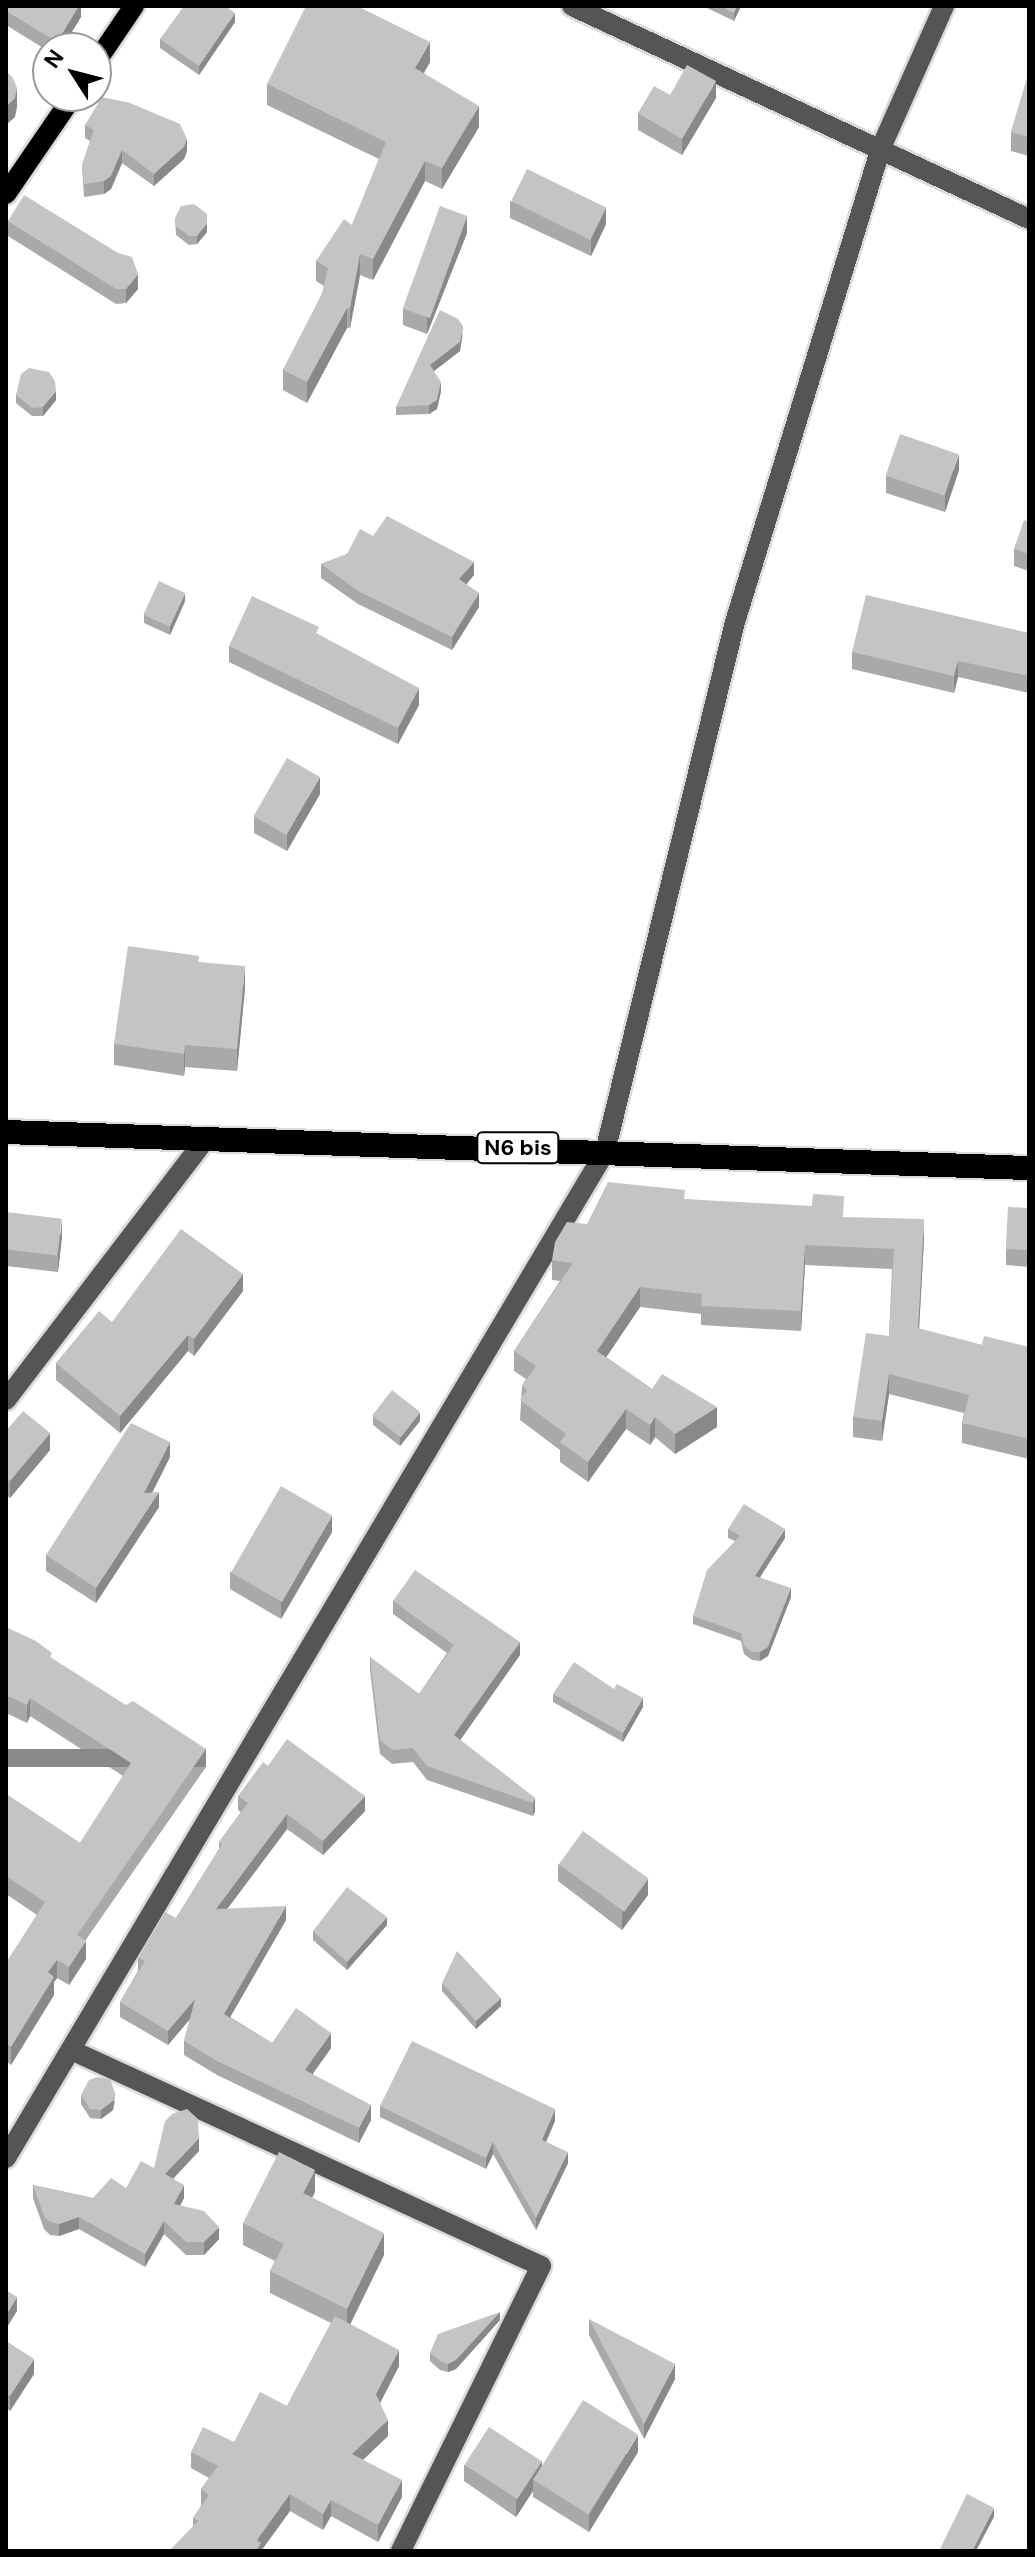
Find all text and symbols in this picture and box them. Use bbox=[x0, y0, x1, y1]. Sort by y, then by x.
north arrow bbox=[32, 32, 112, 112]
text: N bbox=[37, 44, 70, 74]
road number: N6 bis bbox=[476, 1130, 560, 1166]

